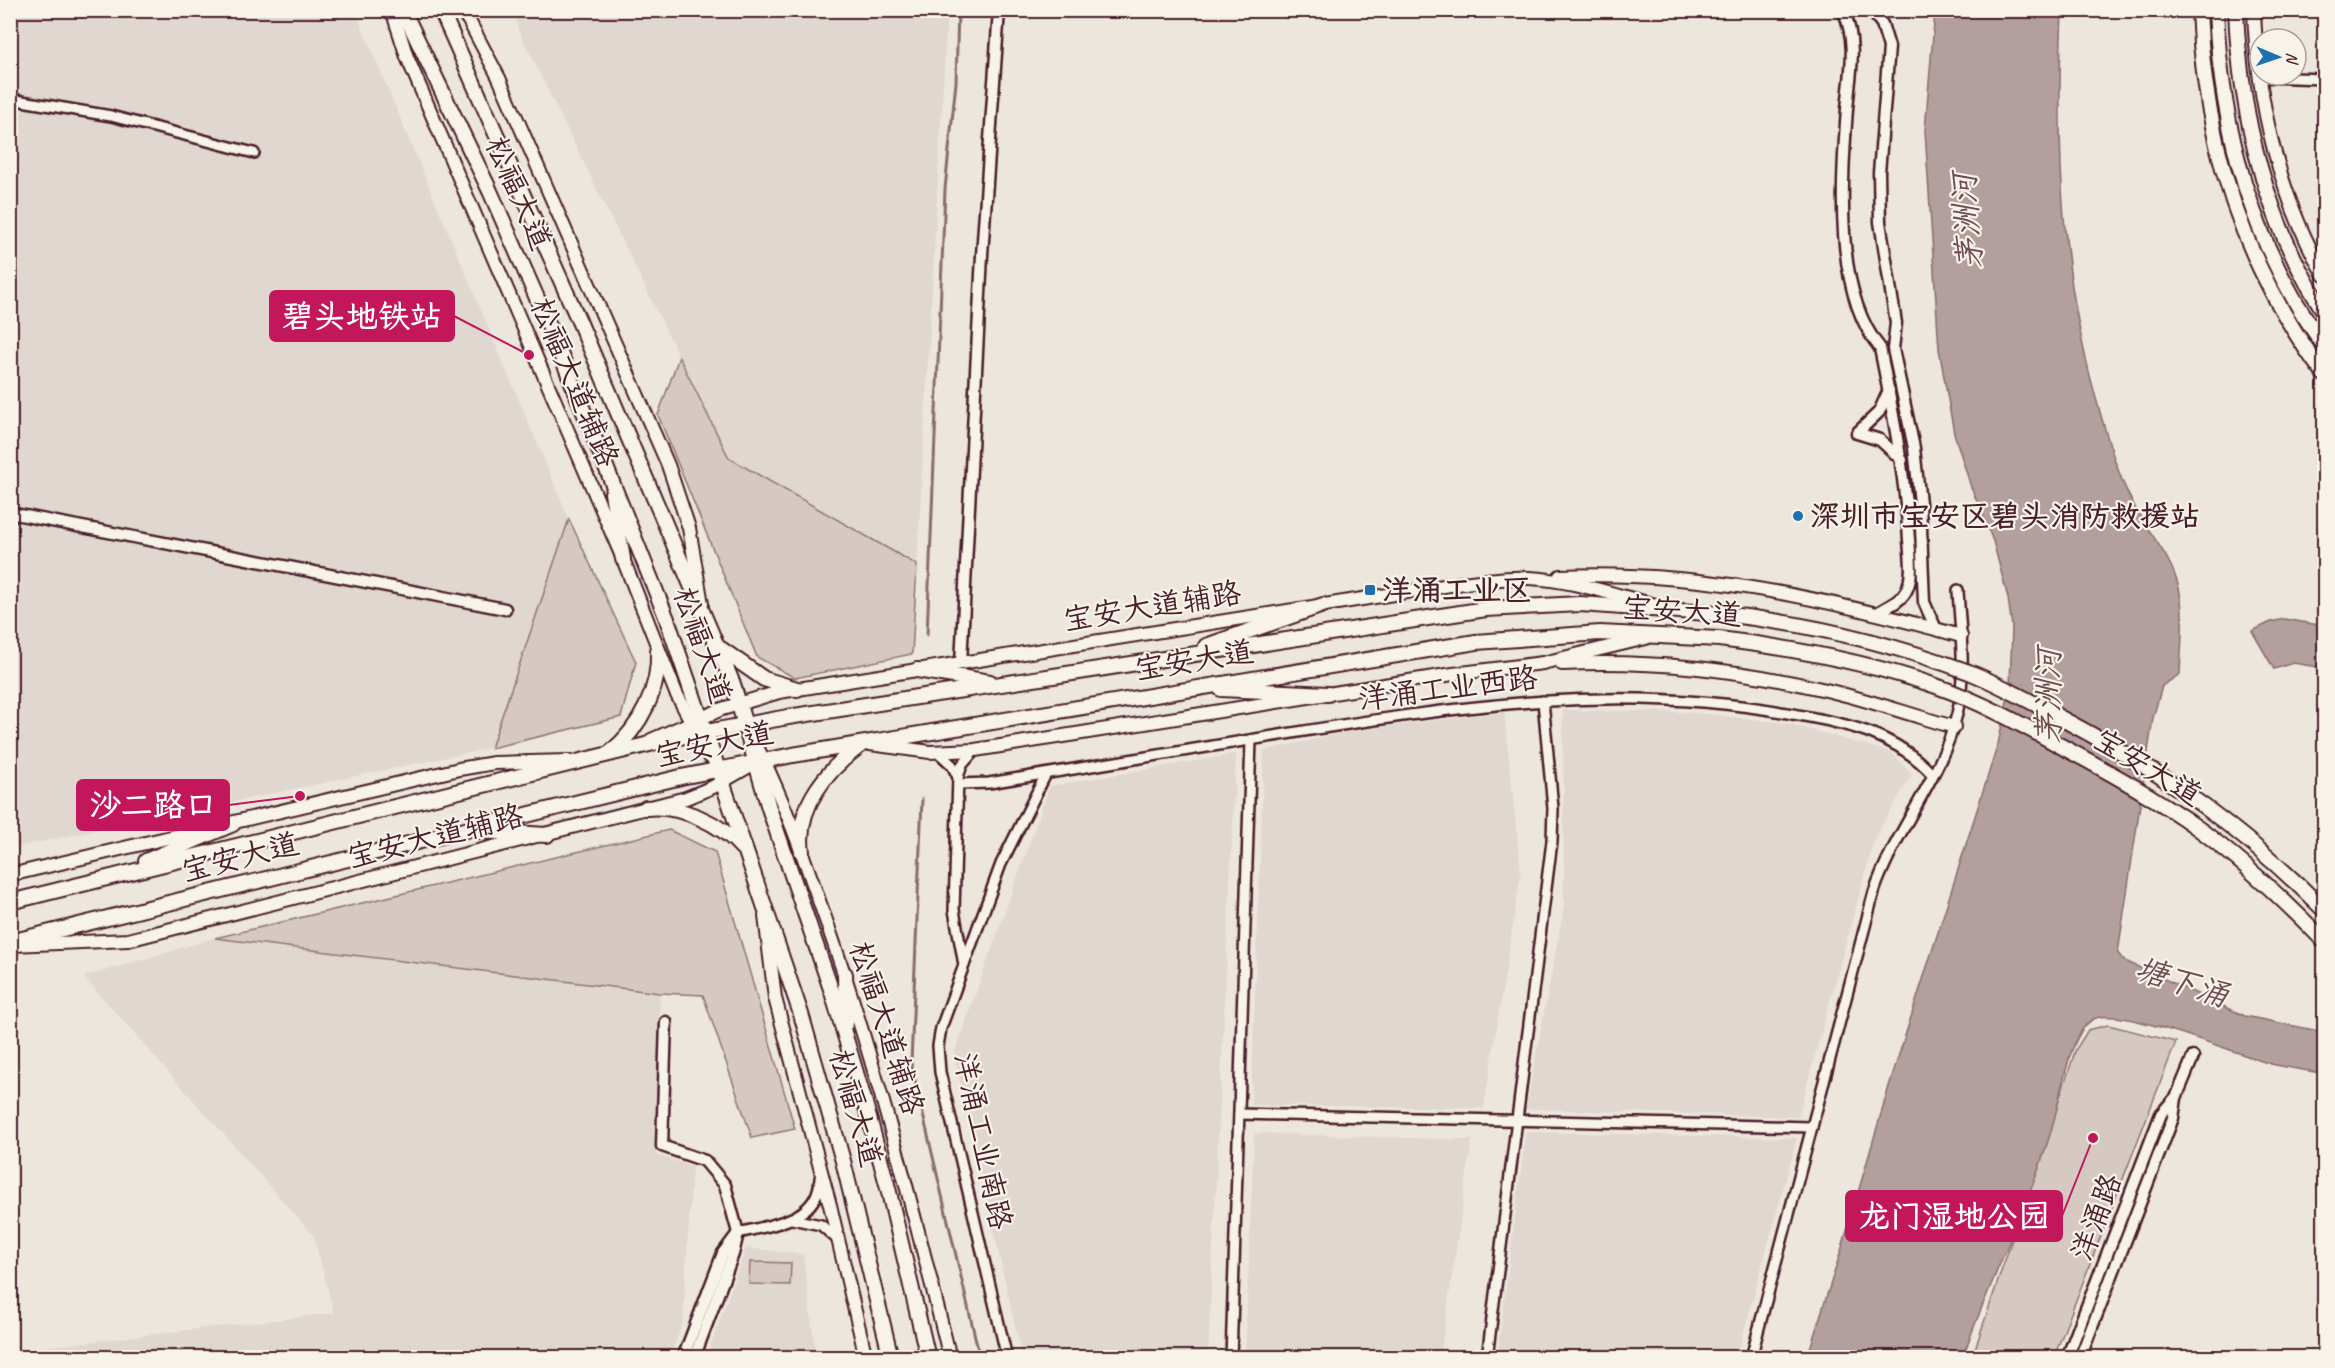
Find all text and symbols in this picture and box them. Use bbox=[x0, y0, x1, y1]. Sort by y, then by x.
north arrow bbox=[2248, 27, 2308, 87]
text: N bbox=[2282, 52, 2302, 66]
street label: 松福大道 bbox=[477, 130, 561, 256]
water label: 茅洲河 bbox=[1943, 167, 1991, 270]
callout: 碧头地铁站 bbox=[270, 291, 454, 341]
street label: 松福大道辅路 bbox=[522, 292, 628, 472]
text: 碧头地铁站 bbox=[282, 296, 442, 337]
place label: 深圳市宝安区碧头消防救援站 bbox=[1810, 497, 2200, 535]
marker: 深圳市宝安区碧头消防救援站 bbox=[1791, 509, 1805, 523]
place label: 洋涌工业区 bbox=[1382, 571, 1532, 609]
street label: 宝安大道辅路 bbox=[1060, 573, 1244, 639]
street label: 松福大道 bbox=[666, 582, 740, 708]
marker: 洋涌工业区 bbox=[1363, 583, 1377, 597]
street label: 宝安大道 bbox=[1621, 588, 1743, 634]
street label: 宝安大道 bbox=[1132, 632, 1256, 688]
water label: 茅洲河 bbox=[2028, 643, 2069, 744]
street label: 洋涌工业西路 bbox=[1356, 658, 1540, 718]
street label: 宝安大道 bbox=[651, 713, 777, 775]
street label: 宝安大道 bbox=[2087, 720, 2209, 814]
callout: 沙二路口 bbox=[77, 780, 229, 830]
text: 沙二路口 bbox=[89, 785, 217, 826]
street label: 宝安大道辅路 bbox=[343, 796, 527, 876]
street label: 宝安大道 bbox=[177, 824, 303, 890]
street label: 松福大道辅路 bbox=[842, 937, 932, 1119]
water label: 塘下涌 bbox=[2130, 948, 2235, 1017]
street label: 松福大道 bbox=[822, 1045, 890, 1171]
street label: 洋涌工业南路 bbox=[946, 1049, 1020, 1233]
street label: 洋涌路 bbox=[2062, 1168, 2130, 1266]
callout: 龙门湿地公园 bbox=[1846, 1191, 2062, 1241]
text: 龙门湿地公园 bbox=[1858, 1196, 2050, 1237]

